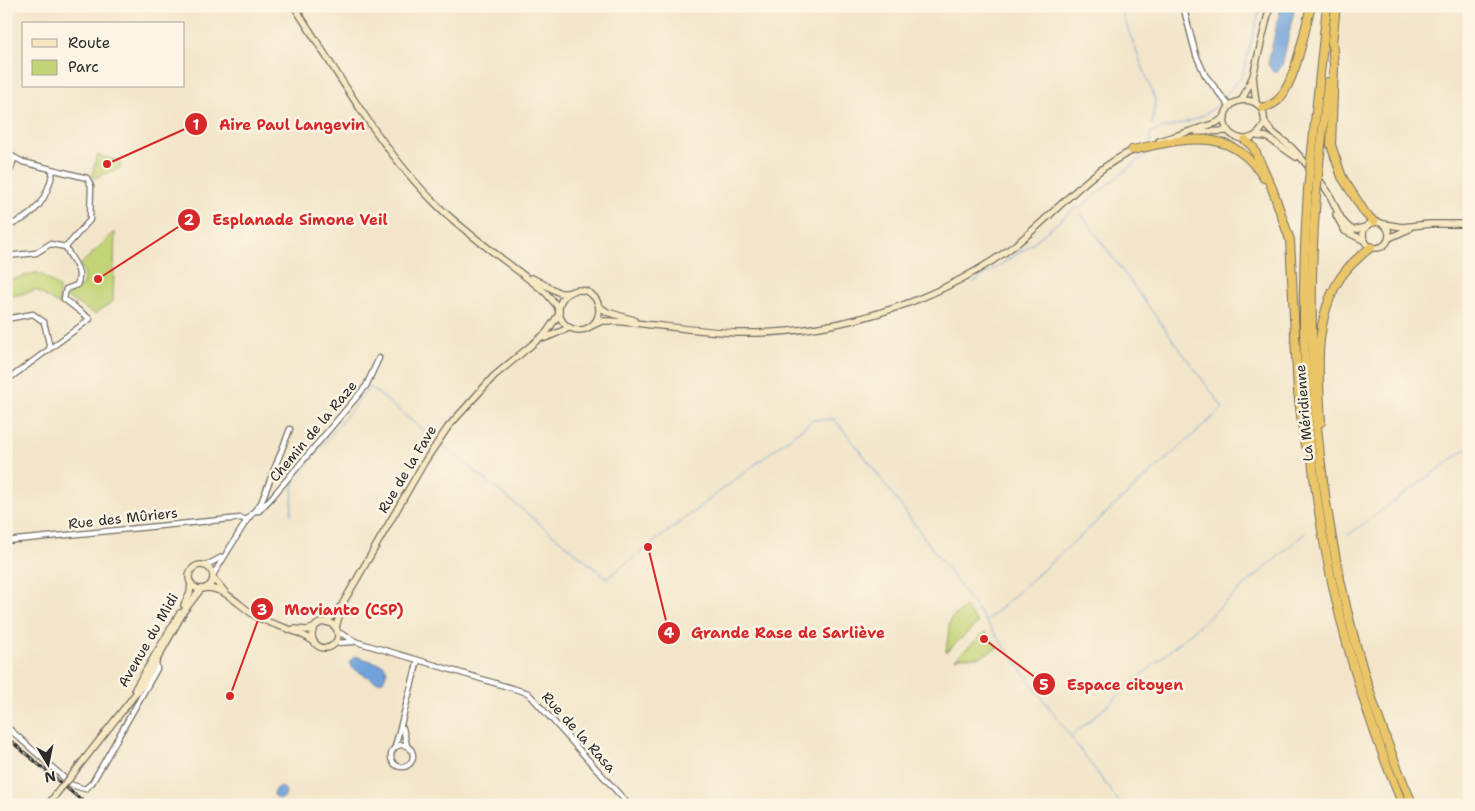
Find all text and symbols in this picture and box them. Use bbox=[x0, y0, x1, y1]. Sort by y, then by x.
legend bbox=[22, 22, 185, 88]
text: Route bbox=[68, 33, 110, 53]
text: Parc bbox=[68, 57, 99, 77]
callout: Aire Paul Langevin bbox=[184, 109, 375, 139]
text: 1 bbox=[193, 115, 200, 135]
text: Aire Paul Langevin bbox=[219, 115, 365, 135]
callout: Esplanade Simone Veil bbox=[177, 205, 397, 235]
text: 2 bbox=[184, 210, 195, 230]
text: Esplanade Simone Veil bbox=[212, 210, 388, 230]
street label: La Méridienne bbox=[1291, 364, 1317, 462]
street label: Chemin de la Raze bbox=[265, 377, 361, 485]
street label: Rue de la Fave bbox=[374, 422, 440, 516]
street label: Rue des Mûriers bbox=[67, 503, 179, 533]
street label: Avenue du Midi bbox=[114, 590, 182, 690]
callout: Movianto (CSP) bbox=[249, 594, 414, 624]
text: 3 bbox=[257, 600, 267, 620]
text: Movianto (CSP) bbox=[284, 600, 404, 620]
callout: Grande Rase de Sarliève bbox=[657, 618, 895, 648]
text: 4 bbox=[664, 623, 675, 643]
text: Grande Rase de Sarliève bbox=[691, 623, 885, 643]
callout: Espace citoyen bbox=[1031, 669, 1193, 699]
text: 5 bbox=[1039, 675, 1049, 695]
text: Espace citoyen bbox=[1067, 675, 1183, 695]
street label: Rue de la Rasa bbox=[538, 688, 620, 776]
north arrow bbox=[22, 738, 72, 788]
text: N bbox=[43, 767, 57, 787]

